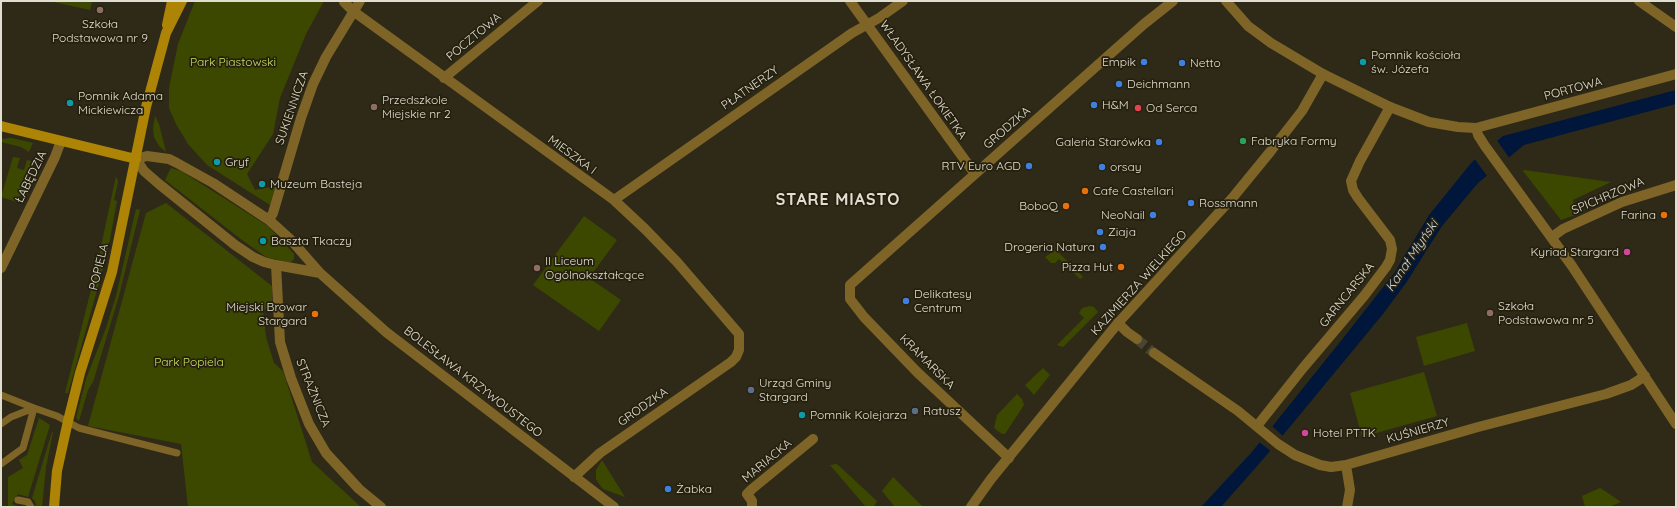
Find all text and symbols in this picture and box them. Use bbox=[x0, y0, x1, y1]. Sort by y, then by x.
marker: Szkoła Podstawowa nr 9 bbox=[95, 5, 105, 15]
street label: POCZTOWA bbox=[444, 10, 504, 64]
place label: Szkoła Podstawowa nr 9 bbox=[52, 17, 148, 45]
street label: WŁADYSŁAWA ŁOKIETKA bbox=[876, 18, 970, 142]
place label: Pomnik kościoła św. Józefa bbox=[1371, 48, 1461, 76]
park label: Park Piastowski bbox=[190, 55, 276, 69]
place label: Empik bbox=[1102, 55, 1136, 69]
place label: Netto bbox=[1190, 56, 1221, 70]
marker: Empik bbox=[1139, 57, 1149, 67]
marker: Pomnik kościoła św. Józefa bbox=[1358, 57, 1368, 67]
marker: Netto bbox=[1177, 58, 1187, 68]
street label: PŁATNERZY bbox=[719, 63, 781, 113]
street label: SUKIENNICZA bbox=[273, 69, 311, 147]
street label: PORTOWA bbox=[1542, 74, 1604, 104]
place label: Deichmann bbox=[1127, 77, 1190, 91]
marker: Deichmann bbox=[1114, 79, 1124, 89]
place label: Pomnik Adama Mickiewicza bbox=[78, 89, 163, 117]
place label: Przedszkole Miejskie nr 2 bbox=[382, 93, 451, 121]
marker: Pomnik Adama Mickiewicza bbox=[65, 98, 75, 108]
place label: H&M bbox=[1102, 98, 1129, 112]
marker: H&M bbox=[1089, 100, 1099, 110]
place label: Od Serca bbox=[1146, 101, 1197, 115]
marker: Przedszkole Miejskie nr 2 bbox=[369, 102, 379, 112]
marker: Od Serca bbox=[1133, 103, 1143, 113]
street label: GRODZKA bbox=[981, 104, 1033, 152]
street label: MIESZKA I bbox=[545, 133, 599, 177]
place label: Fabryka Formy bbox=[1251, 134, 1337, 148]
place label: Galeria Starówka bbox=[1055, 135, 1151, 149]
marker: Fabryka Formy bbox=[1238, 136, 1248, 146]
marker: Galeria Starówka bbox=[1154, 137, 1164, 147]
street label: ŁABĘDZIA bbox=[12, 148, 50, 206]
place label: Gryf bbox=[225, 155, 249, 169]
marker: Gryf bbox=[212, 157, 222, 167]
place label: RTV Euro AGD bbox=[941, 159, 1021, 173]
place label: orsay bbox=[1110, 160, 1142, 174]
marker: RTV Euro AGD bbox=[1024, 161, 1034, 171]
marker: orsay bbox=[1097, 162, 1107, 172]
street label: SPICHRZOWA bbox=[1570, 174, 1646, 218]
place label: Muzeum Basteja bbox=[270, 177, 362, 191]
marker: Muzeum Basteja bbox=[257, 179, 267, 189]
place label: Cafe Castellari bbox=[1093, 184, 1174, 198]
marker: Cafe Castellari bbox=[1080, 186, 1090, 196]
district label: STARE MIASTO bbox=[776, 190, 900, 210]
place label: Rossmann bbox=[1199, 196, 1258, 210]
marker: Rossmann bbox=[1186, 198, 1196, 208]
place label: BoboQ bbox=[1019, 199, 1058, 213]
marker: BoboQ bbox=[1061, 201, 1071, 211]
place label: NeoNail bbox=[1101, 208, 1145, 222]
place label: Farina bbox=[1621, 208, 1656, 222]
marker: NeoNail bbox=[1148, 210, 1158, 220]
marker: Farina bbox=[1659, 210, 1669, 220]
water label: Kanał Młyński bbox=[1382, 217, 1442, 295]
place label: Ziaja bbox=[1108, 225, 1136, 239]
marker: Ziaja bbox=[1095, 227, 1105, 237]
street label: KAZIMIERZA WIELKIEGO bbox=[1088, 228, 1190, 338]
place label: Baszta Tkaczy bbox=[271, 234, 352, 248]
marker: Baszta Tkaczy bbox=[258, 236, 268, 246]
place label: Drogeria Natura bbox=[1004, 240, 1095, 254]
street label: POPIELA bbox=[86, 242, 112, 292]
marker: Drogeria Natura bbox=[1098, 242, 1108, 252]
place label: Kyriad Stargard bbox=[1530, 245, 1619, 259]
marker: Kyriad Stargard bbox=[1622, 247, 1632, 257]
place label: II Liceum Ogólnokształcące bbox=[545, 254, 644, 282]
place label: Pizza Hut bbox=[1062, 260, 1113, 274]
street label: GARNCARSKA bbox=[1317, 260, 1377, 330]
marker: Pizza Hut bbox=[1116, 262, 1126, 272]
marker: II Liceum Ogólnokształcące bbox=[532, 263, 542, 273]
place label: Delikatesy Centrum bbox=[914, 287, 972, 315]
marker: Delikatesy Centrum bbox=[901, 296, 911, 306]
place label: Szkoła Podstawowa nr 5 bbox=[1498, 299, 1594, 327]
place label: Miejski Browar Stargard bbox=[226, 300, 307, 328]
marker: Szkoła Podstawowa nr 5 bbox=[1485, 308, 1495, 318]
marker: Miejski Browar Stargard bbox=[310, 309, 320, 319]
street label: BOLESŁAWA KRZYWOUSTEGO bbox=[401, 323, 545, 441]
street label: KRAMARSKA bbox=[896, 331, 958, 393]
park label: Park Popiela bbox=[154, 355, 224, 369]
street label: STRAŻNICZA bbox=[293, 357, 333, 429]
place label: Urząd Gminy Stargard bbox=[759, 376, 831, 404]
street label: GRODZKA bbox=[615, 385, 671, 429]
marker: Urząd Gminy Stargard bbox=[746, 385, 756, 395]
place label: Ratusz bbox=[923, 404, 961, 418]
marker: Ratusz bbox=[910, 406, 920, 416]
place label: Pomnik Kolejarza bbox=[810, 408, 907, 422]
marker: Pomnik Kolejarza bbox=[797, 410, 807, 420]
street label: KUŚNIERZY bbox=[1385, 415, 1451, 447]
place label: Hotel PTTK bbox=[1313, 426, 1376, 440]
marker: Hotel PTTK bbox=[1300, 428, 1310, 438]
street label: MARIACKA bbox=[739, 436, 795, 486]
place label: Żabka bbox=[676, 482, 712, 496]
marker: Żabka bbox=[663, 484, 673, 494]

